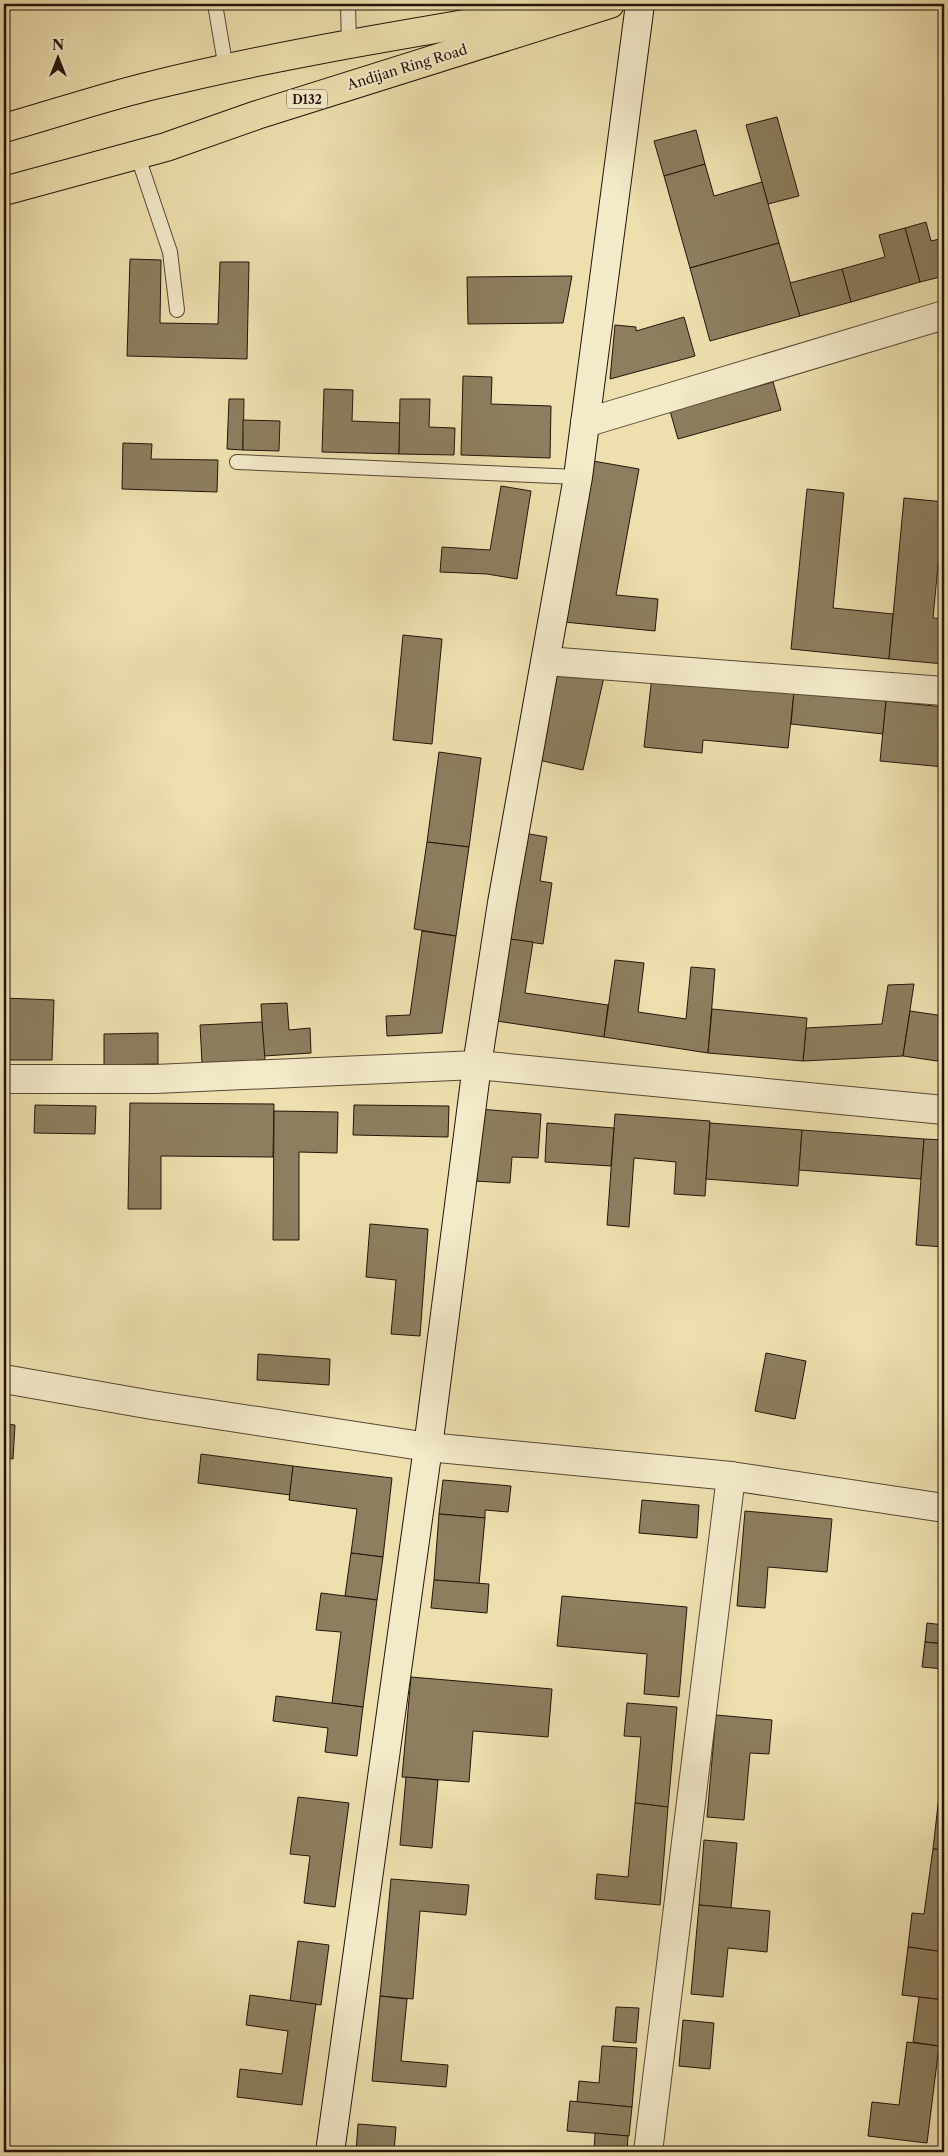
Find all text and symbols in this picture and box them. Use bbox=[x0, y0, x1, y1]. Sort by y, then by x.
north arrow bbox=[32, 32, 82, 82]
text: N bbox=[52, 36, 64, 54]
street label: Andijan Ring Road bbox=[344, 40, 470, 94]
road number: D132 bbox=[287, 90, 327, 108]

